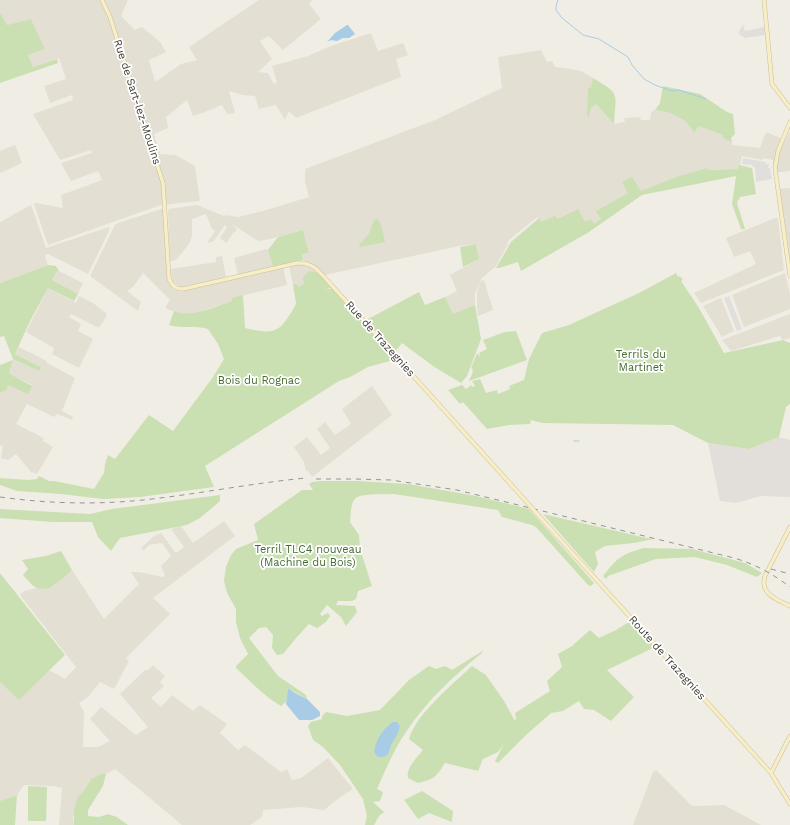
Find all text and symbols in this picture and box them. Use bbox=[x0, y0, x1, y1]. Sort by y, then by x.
street label: Rue de Sart-lez-Moulins bbox=[111, 38, 163, 166]
street label: Rue de Trazegnies bbox=[343, 298, 417, 380]
park label: Terrils du Martinet bbox=[616, 348, 666, 374]
park label: Bois du Rognac bbox=[218, 374, 300, 388]
park label: Terril TLC4 nouveau (Machine du Bois) bbox=[254, 543, 362, 569]
street label: Route de Trazegnies bbox=[626, 613, 708, 703]

